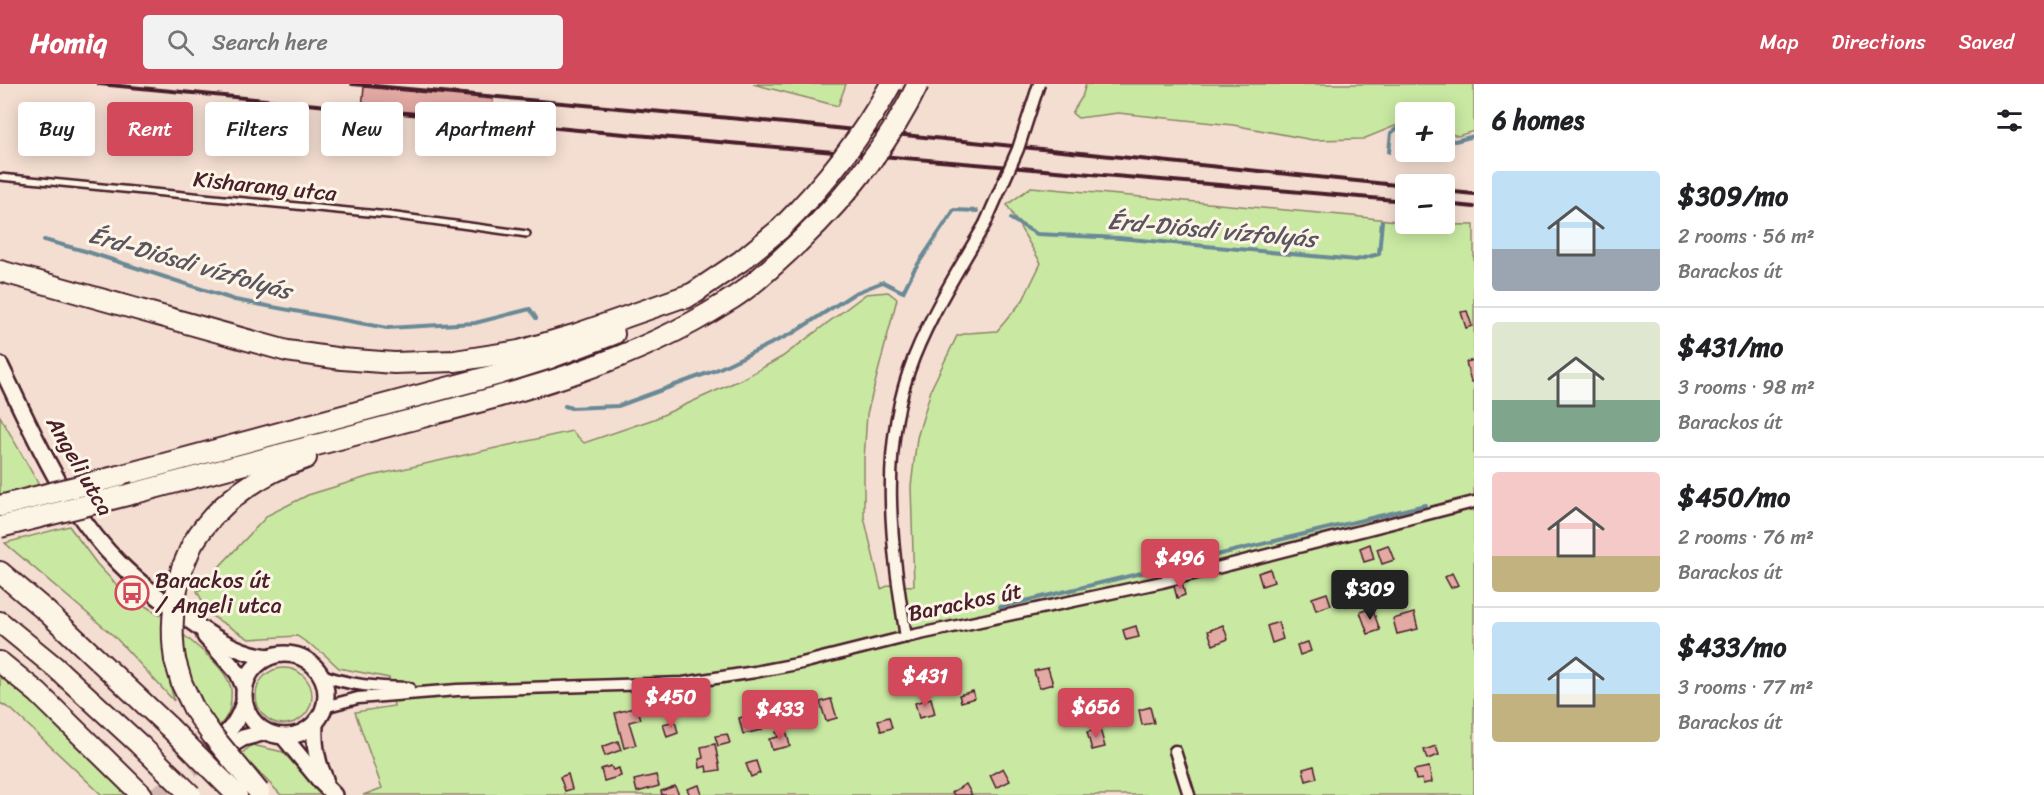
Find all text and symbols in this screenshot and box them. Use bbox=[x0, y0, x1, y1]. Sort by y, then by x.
search box bbox=[143, 15, 563, 69]
text: Homiq bbox=[30, 18, 107, 67]
text: Search here bbox=[212, 23, 328, 62]
text: Map bbox=[1760, 23, 1798, 61]
text: Directions bbox=[1831, 23, 1926, 61]
text: Saved bbox=[1959, 23, 2014, 61]
icon: search bbox=[164, 26, 197, 59]
text: 6 homes bbox=[1492, 97, 1584, 143]
chip: Buy bbox=[18, 102, 95, 156]
chip: Rent bbox=[107, 102, 193, 156]
chip: Filters bbox=[205, 102, 309, 156]
chip: New bbox=[321, 102, 403, 156]
chip: Apartment bbox=[415, 102, 556, 156]
map controls bbox=[1395, 102, 1455, 234]
button: + bbox=[1395, 102, 1455, 162]
icon: filters bbox=[1993, 104, 2026, 137]
street label: Kisharang utca bbox=[192, 159, 339, 213]
text: $309/mo bbox=[1678, 173, 1788, 219]
button: − bbox=[1395, 174, 1455, 234]
icon: home bbox=[1540, 195, 1612, 267]
water label: Érd-Diósdi vízfolyás bbox=[1106, 200, 1321, 260]
water label: Érd-Diósdi vízfolyás bbox=[84, 214, 299, 313]
text: 2 rooms · 56 m² bbox=[1678, 219, 1815, 254]
text: Barackos út bbox=[1678, 254, 1783, 289]
text: $431/mo bbox=[1678, 324, 1783, 370]
icon: home bbox=[1540, 346, 1612, 418]
text: 3 rooms · 98 m² bbox=[1678, 370, 1815, 405]
text: Barackos út bbox=[1678, 405, 1783, 440]
street label: Angeli utca bbox=[35, 408, 124, 523]
text: $450/mo bbox=[1678, 474, 1790, 520]
icon: home bbox=[1540, 496, 1612, 568]
text: 2 rooms · 76 m² bbox=[1678, 520, 1814, 555]
pin: $496 bbox=[1144, 539, 1216, 590]
text: $496 bbox=[1155, 541, 1205, 576]
text: Barackos út bbox=[1678, 555, 1783, 590]
place label: Barackos út / Angeli utca bbox=[155, 561, 282, 625]
pin: $309 bbox=[1334, 570, 1406, 621]
street label: Barackos út bbox=[904, 571, 1026, 633]
text: $309 bbox=[1345, 572, 1395, 607]
bus stop icon: Barackos út / Angeli utca bbox=[114, 575, 150, 611]
text: $433/mo bbox=[1678, 624, 1786, 670]
icon: home bbox=[1540, 646, 1612, 718]
pin: $431 bbox=[889, 657, 961, 708]
text: $431 bbox=[902, 659, 948, 694]
text: 3 rooms · 77 m² bbox=[1678, 670, 1813, 705]
pin: $450 bbox=[635, 678, 707, 729]
text: $450 bbox=[646, 680, 696, 715]
pin: $656 bbox=[1060, 688, 1132, 739]
pin: $433 bbox=[744, 690, 816, 741]
text: $656 bbox=[1072, 690, 1120, 725]
text: $433 bbox=[756, 692, 804, 727]
text: Barackos út bbox=[1678, 705, 1783, 740]

